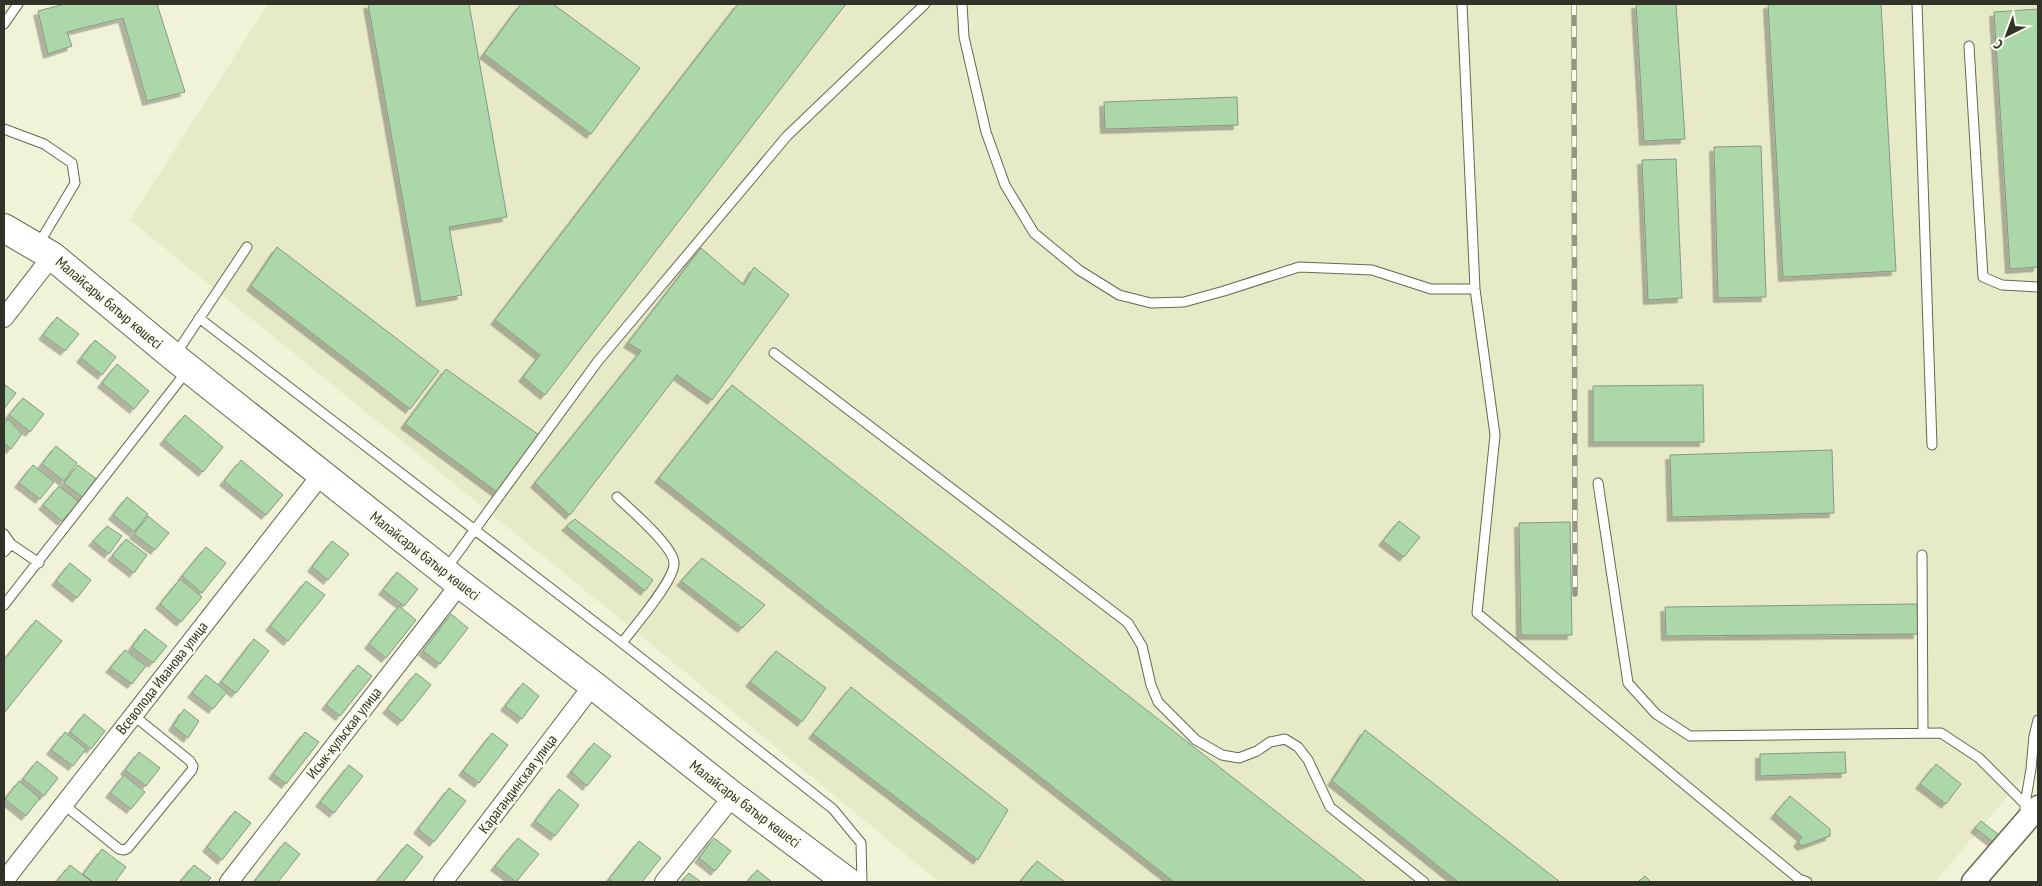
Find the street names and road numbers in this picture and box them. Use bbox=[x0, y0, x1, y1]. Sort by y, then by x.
street label: Малайсары батыр көшесі bbox=[52, 252, 167, 353]
street label: Малайсары батыр көшесі bbox=[367, 507, 484, 604]
street label: Всеволода Иванова улица bbox=[112, 617, 212, 738]
street label: Исык-кульская улица bbox=[302, 683, 385, 782]
street label: Карагандинская улица bbox=[474, 730, 561, 837]
street label: Малайсары батыр көшесі bbox=[686, 756, 805, 852]

